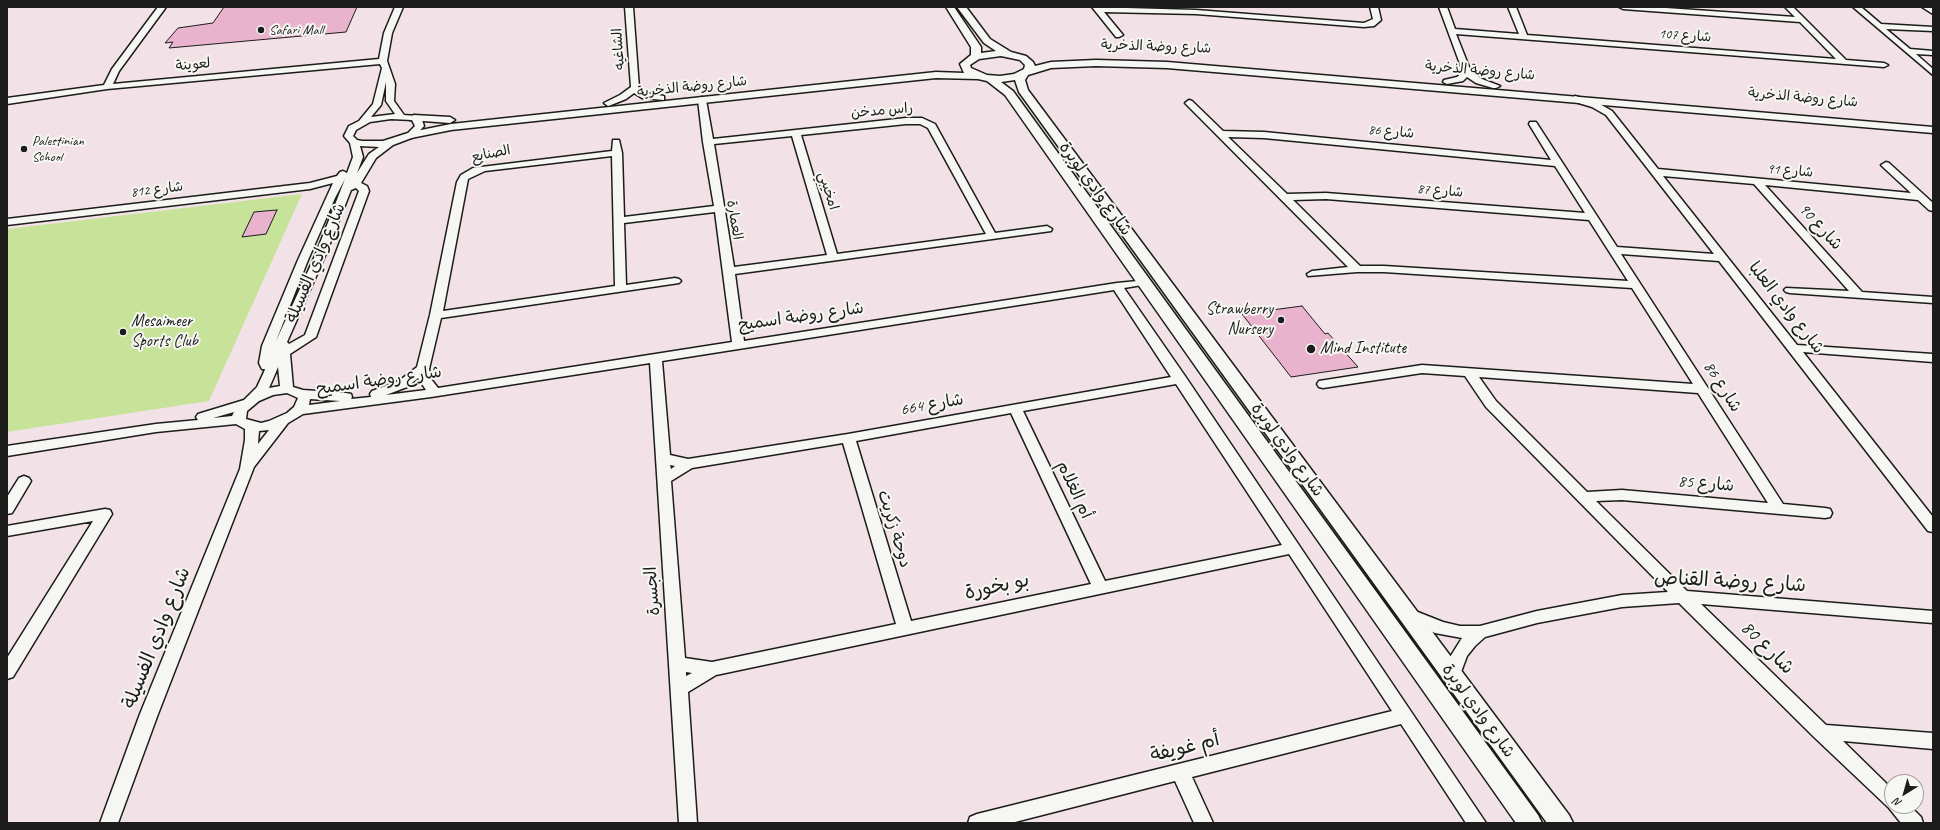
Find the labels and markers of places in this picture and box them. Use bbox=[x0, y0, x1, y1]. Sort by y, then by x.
place label: Safari Mall bbox=[269, 22, 323, 38]
marker: Safari Mall bbox=[256, 25, 266, 35]
place label: Palestinian School bbox=[32, 133, 84, 166]
marker: Palestinian School bbox=[19, 144, 29, 154]
place label: Strawberry Nursery bbox=[1205, 300, 1273, 340]
place label: Mesaimeer Sports Club bbox=[131, 312, 198, 352]
marker: Strawberry Nursery bbox=[1276, 315, 1286, 325]
marker: Mesaimeer Sports Club bbox=[118, 327, 128, 337]
place label: Mind Institute bbox=[1320, 339, 1406, 359]
marker: Mind Institute bbox=[1305, 343, 1317, 355]

